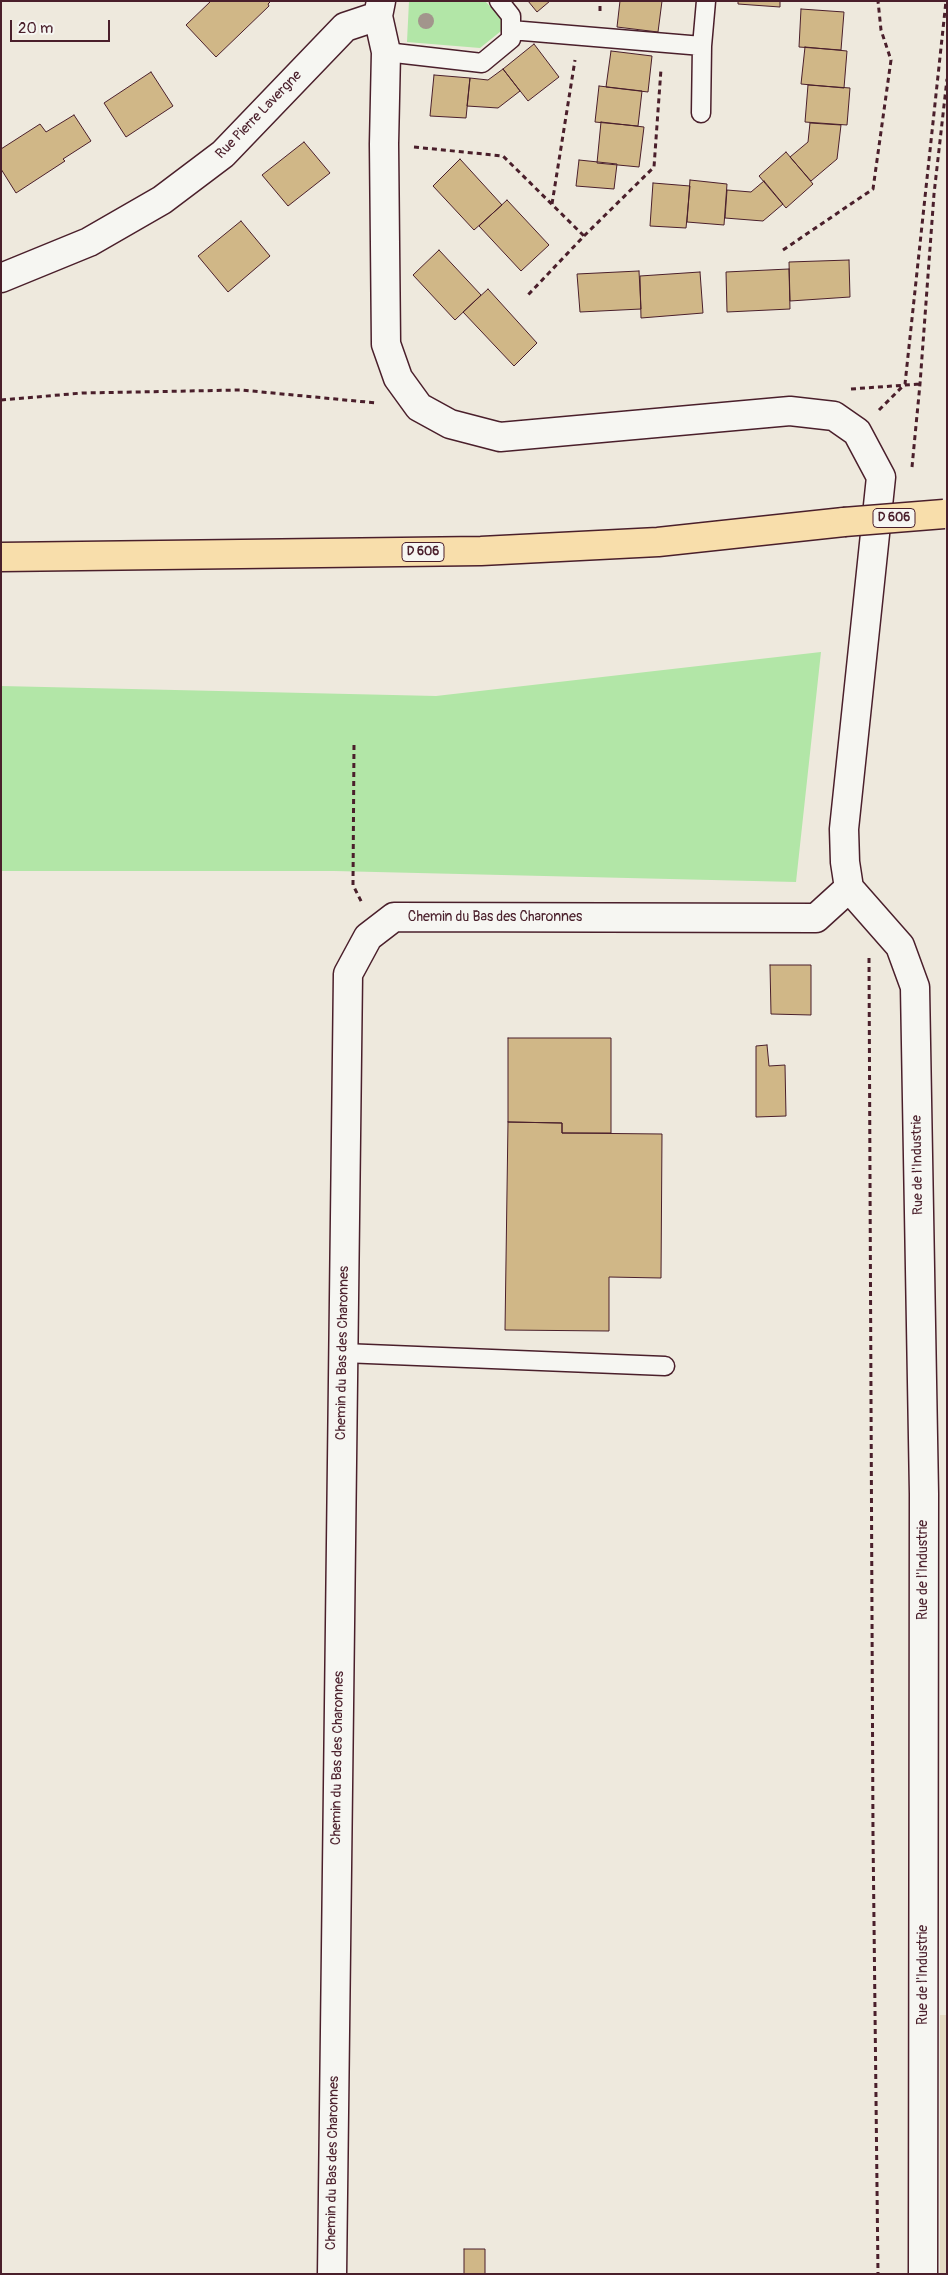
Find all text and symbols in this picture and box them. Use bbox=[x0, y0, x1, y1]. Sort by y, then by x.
scale bar bbox=[12, 10, 112, 42]
text: 20 m bbox=[18, 19, 53, 38]
street label: Rue Pierre Lavergne bbox=[213, 67, 305, 163]
road number: D 606 bbox=[873, 508, 915, 528]
road number: D 606 bbox=[402, 542, 444, 562]
street label: Chemin du Bas des Charonnes bbox=[408, 909, 582, 925]
street label: Rue de l'Industrie bbox=[909, 1115, 927, 1215]
street label: Chemin du Bas des Charonnes bbox=[333, 1266, 353, 1440]
street label: Rue de l'Industrie bbox=[915, 1520, 931, 1620]
street label: Chemin du Bas des Charonnes bbox=[328, 1671, 348, 1845]
street label: Rue de l'Industrie bbox=[915, 1925, 931, 2025]
street label: Chemin du Bas des Charonnes bbox=[323, 2076, 343, 2250]

